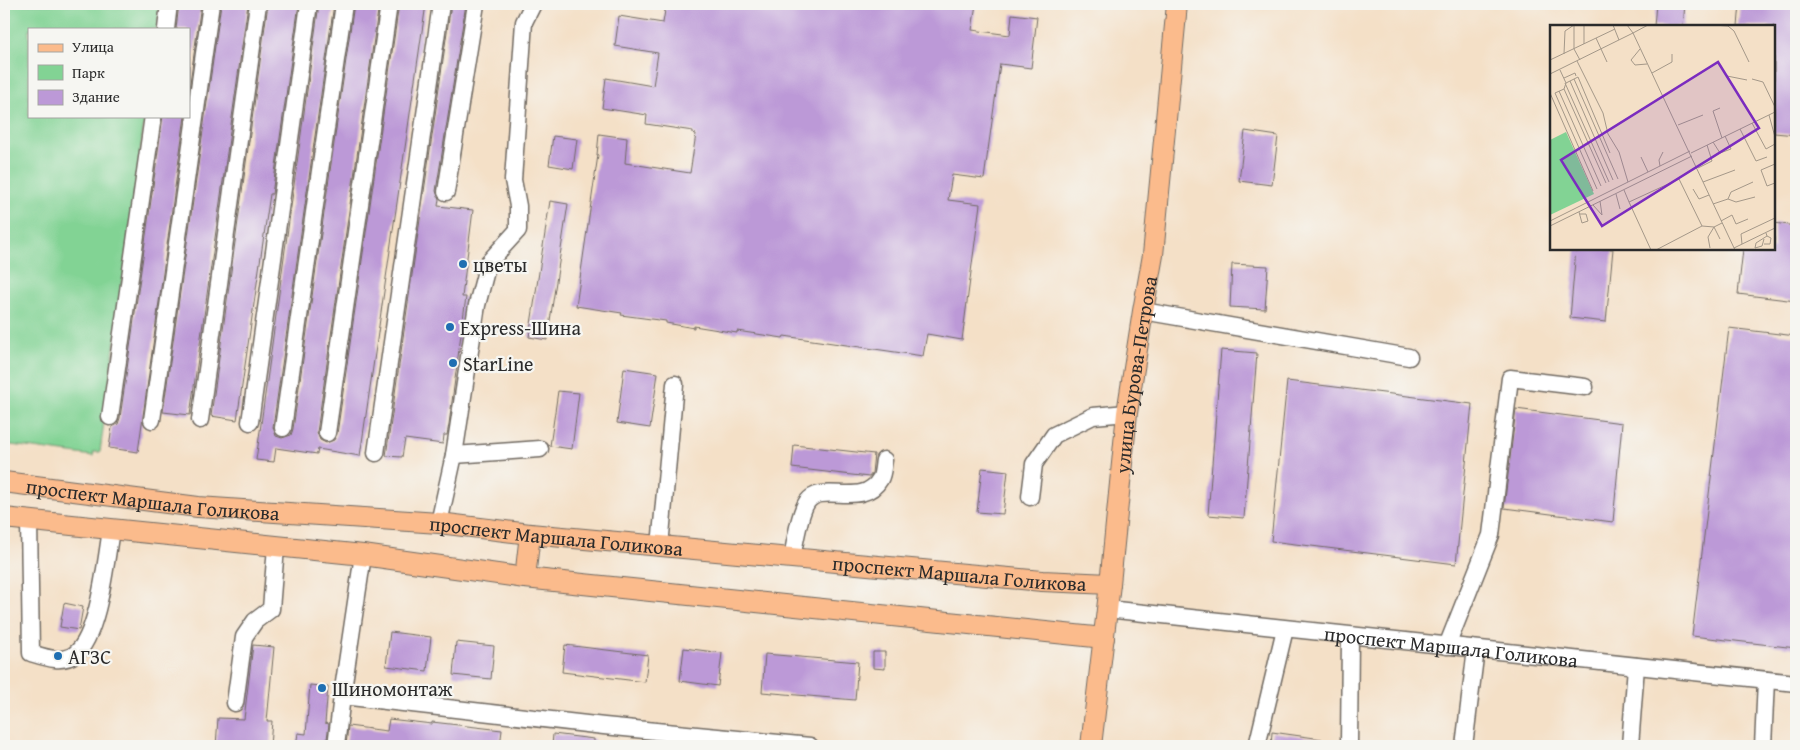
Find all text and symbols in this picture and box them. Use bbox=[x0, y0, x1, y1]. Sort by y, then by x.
inset map bbox=[1550, 25, 1775, 250]
legend bbox=[28, 28, 190, 118]
text: Улица bbox=[72, 36, 115, 57]
text: Парк bbox=[72, 62, 105, 83]
text: Здание bbox=[72, 86, 120, 107]
place label: цветы bbox=[473, 250, 527, 279]
marker: цветы bbox=[457, 258, 469, 270]
street label: улица Бурова-Петрова bbox=[1106, 273, 1164, 476]
place label: Express-Шина bbox=[460, 313, 581, 342]
marker: Express-Шина bbox=[444, 321, 456, 333]
place label: StarLine bbox=[463, 349, 534, 378]
marker: StarLine bbox=[447, 357, 459, 369]
street label: проспект Маршала Голикова bbox=[25, 471, 281, 527]
street label: проспект Маршала Голикова bbox=[428, 508, 685, 563]
street label: проспект Маршала Голикова bbox=[831, 547, 1088, 597]
street label: проспект Маршала Голикова bbox=[1323, 618, 1580, 674]
place label: АГЗС bbox=[68, 642, 111, 671]
marker: АГЗС bbox=[52, 650, 64, 662]
place label: Шиномонтаж bbox=[332, 674, 453, 703]
marker: Шиномонтаж bbox=[316, 682, 328, 694]

